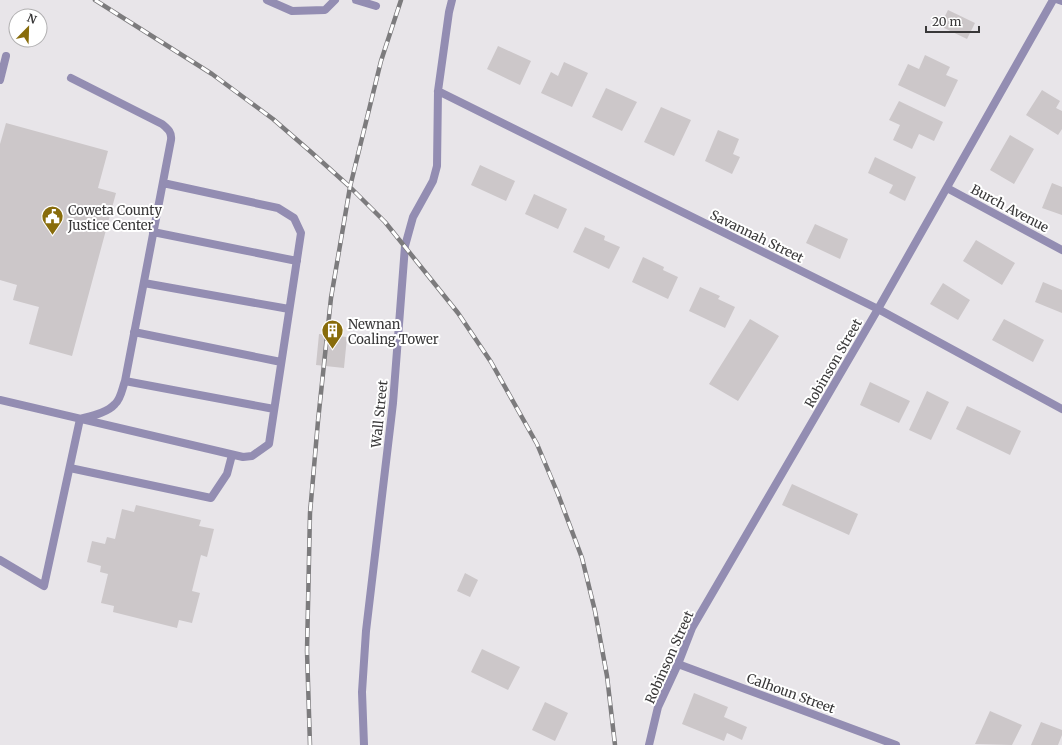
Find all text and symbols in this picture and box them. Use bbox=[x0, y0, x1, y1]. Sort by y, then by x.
north arrow bbox=[8, 8, 48, 48]
scale bar bbox=[926, 8, 979, 34]
text: N bbox=[25, 11, 39, 27]
text: 20 m bbox=[932, 14, 961, 29]
street label: Burch Avenue bbox=[968, 181, 1052, 236]
place label: Coweta County Justice Center bbox=[67, 202, 162, 234]
public building icon: Coweta County Justice Center bbox=[39, 204, 65, 237]
street label: Savannah Street bbox=[707, 206, 806, 266]
place label: Newnan Coaling Tower bbox=[348, 316, 439, 348]
street label: Robinson Street bbox=[801, 316, 866, 411]
building icon: Newnan Coaling Tower bbox=[319, 318, 345, 351]
street label: Wall Street bbox=[367, 379, 391, 450]
street label: Robinson Street bbox=[641, 608, 698, 706]
street label: Calhoun Street bbox=[744, 670, 837, 717]

